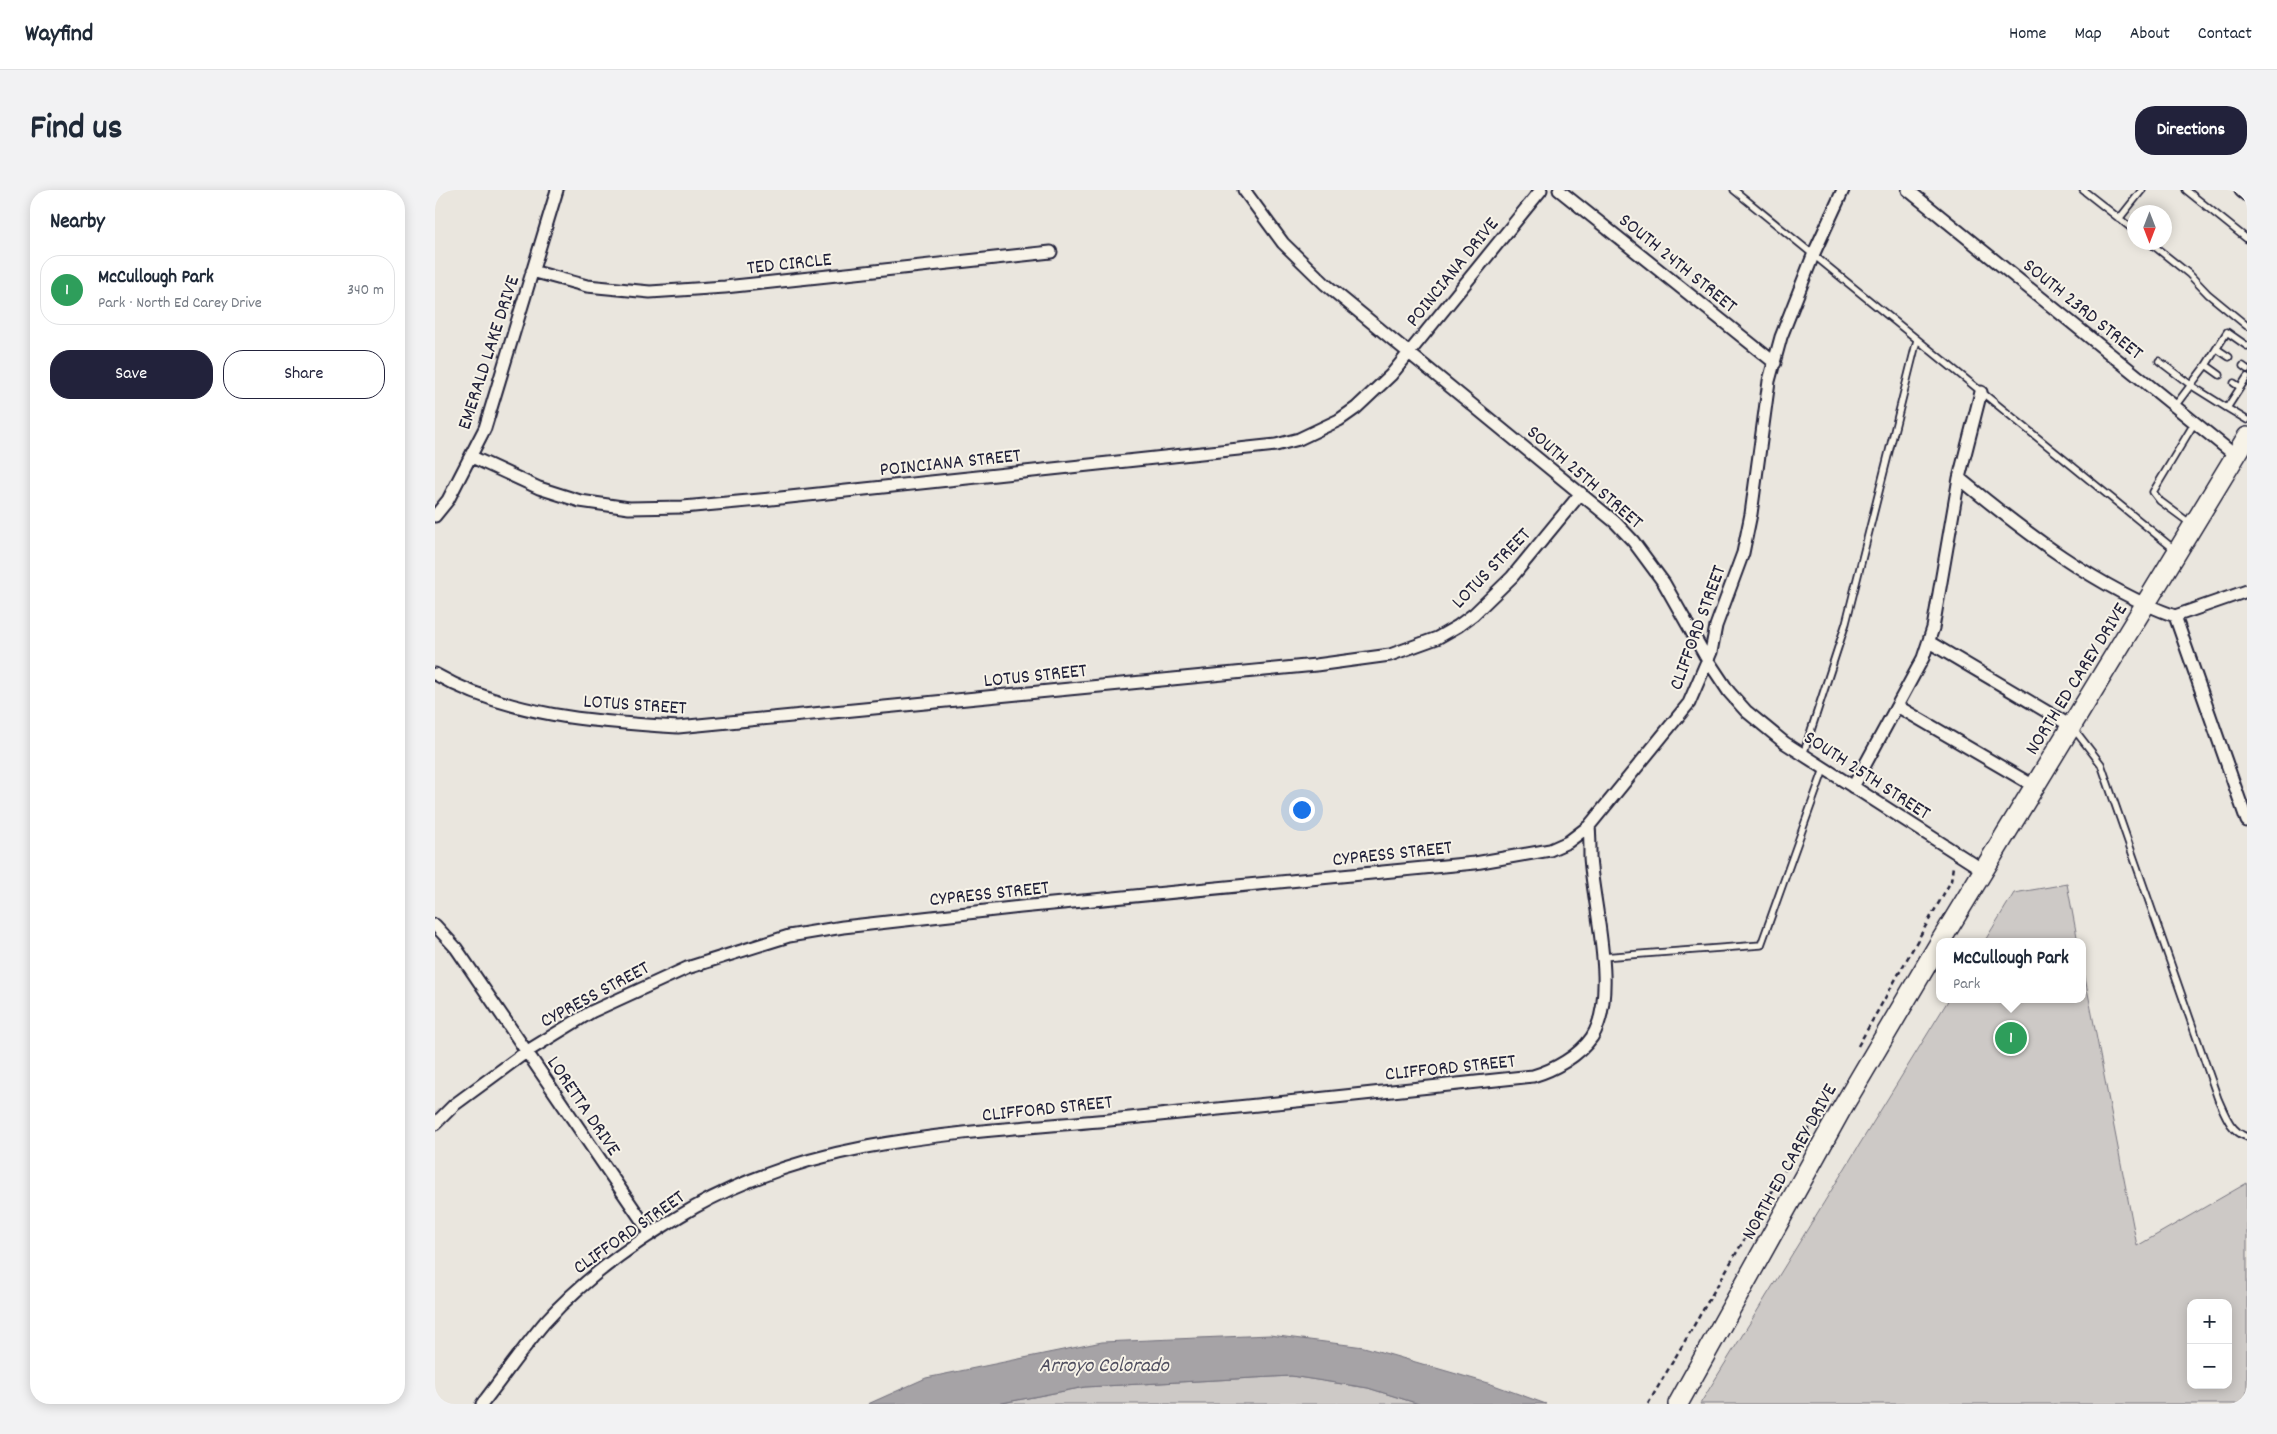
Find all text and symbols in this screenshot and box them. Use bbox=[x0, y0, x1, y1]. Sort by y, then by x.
text: Wayfind bbox=[25, 18, 93, 52]
text: Home bbox=[2009, 22, 2046, 47]
text: Map bbox=[2074, 22, 2102, 47]
text: About bbox=[2130, 22, 2170, 47]
text: Contact bbox=[2198, 22, 2252, 47]
text: Find us bbox=[30, 105, 122, 155]
button: Directions bbox=[2135, 106, 2247, 155]
north arrow bbox=[2127, 205, 2172, 250]
text: Nearby bbox=[50, 208, 105, 238]
street label: SOUTH 24TH STREET bbox=[1612, 208, 1742, 321]
street label: POINCIANA DRIVE bbox=[1400, 212, 1506, 334]
street label: TED CIRCLE bbox=[746, 247, 833, 283]
street label: SOUTH 23RD STREET bbox=[2016, 253, 2148, 368]
text: McCullough Park bbox=[98, 265, 214, 292]
street label: EMERALD LAKE DRIVE bbox=[452, 272, 528, 434]
text: 1 bbox=[65, 279, 69, 302]
text: 340 m bbox=[347, 279, 384, 302]
text: Park · North Ed Carey Drive bbox=[98, 292, 262, 315]
button: Save bbox=[50, 350, 213, 399]
button: Share bbox=[223, 350, 385, 399]
street label: SOUTH 25TH STREET bbox=[1520, 420, 1648, 537]
street label: POINCIANA STREET bbox=[878, 443, 1022, 485]
street label: LOTUS STREET bbox=[1446, 522, 1538, 616]
street label: CLIFFORD STREET bbox=[1663, 562, 1734, 694]
street label: NORTH ED CAREY DRIVE bbox=[2019, 598, 2136, 761]
street label: LOTUS STREET bbox=[982, 658, 1088, 696]
street label: LOTUS STREET bbox=[582, 688, 687, 724]
street label: SOUTH 25TH STREET bbox=[1797, 725, 1935, 828]
your location bbox=[1289, 797, 1315, 823]
street label: CYPRESS STREET bbox=[1331, 835, 1453, 875]
street label: CYPRESS STREET bbox=[928, 875, 1050, 915]
popup bbox=[1936, 938, 2086, 1003]
text: McCullough Park bbox=[1953, 946, 2069, 973]
street label: CYPRESS STREET bbox=[536, 955, 655, 1036]
text: Park bbox=[1953, 973, 1980, 996]
pin: 1 bbox=[1995, 1019, 2027, 1057]
street label: CLIFFORD STREET bbox=[1384, 1048, 1517, 1090]
street label: LORETTA DRIVE bbox=[539, 1051, 626, 1162]
street label: NORTH ED CAREY DRIVE bbox=[1736, 1079, 1845, 1246]
street label: CLIFFORD STREET bbox=[981, 1089, 1114, 1131]
street label: CLIFFORD STREET bbox=[568, 1184, 691, 1282]
map controls bbox=[2187, 1299, 2232, 1389]
button: + bbox=[2187, 1299, 2232, 1344]
button: − bbox=[2187, 1344, 2232, 1389]
water label: Arroyo Colorado bbox=[1039, 1352, 1171, 1382]

